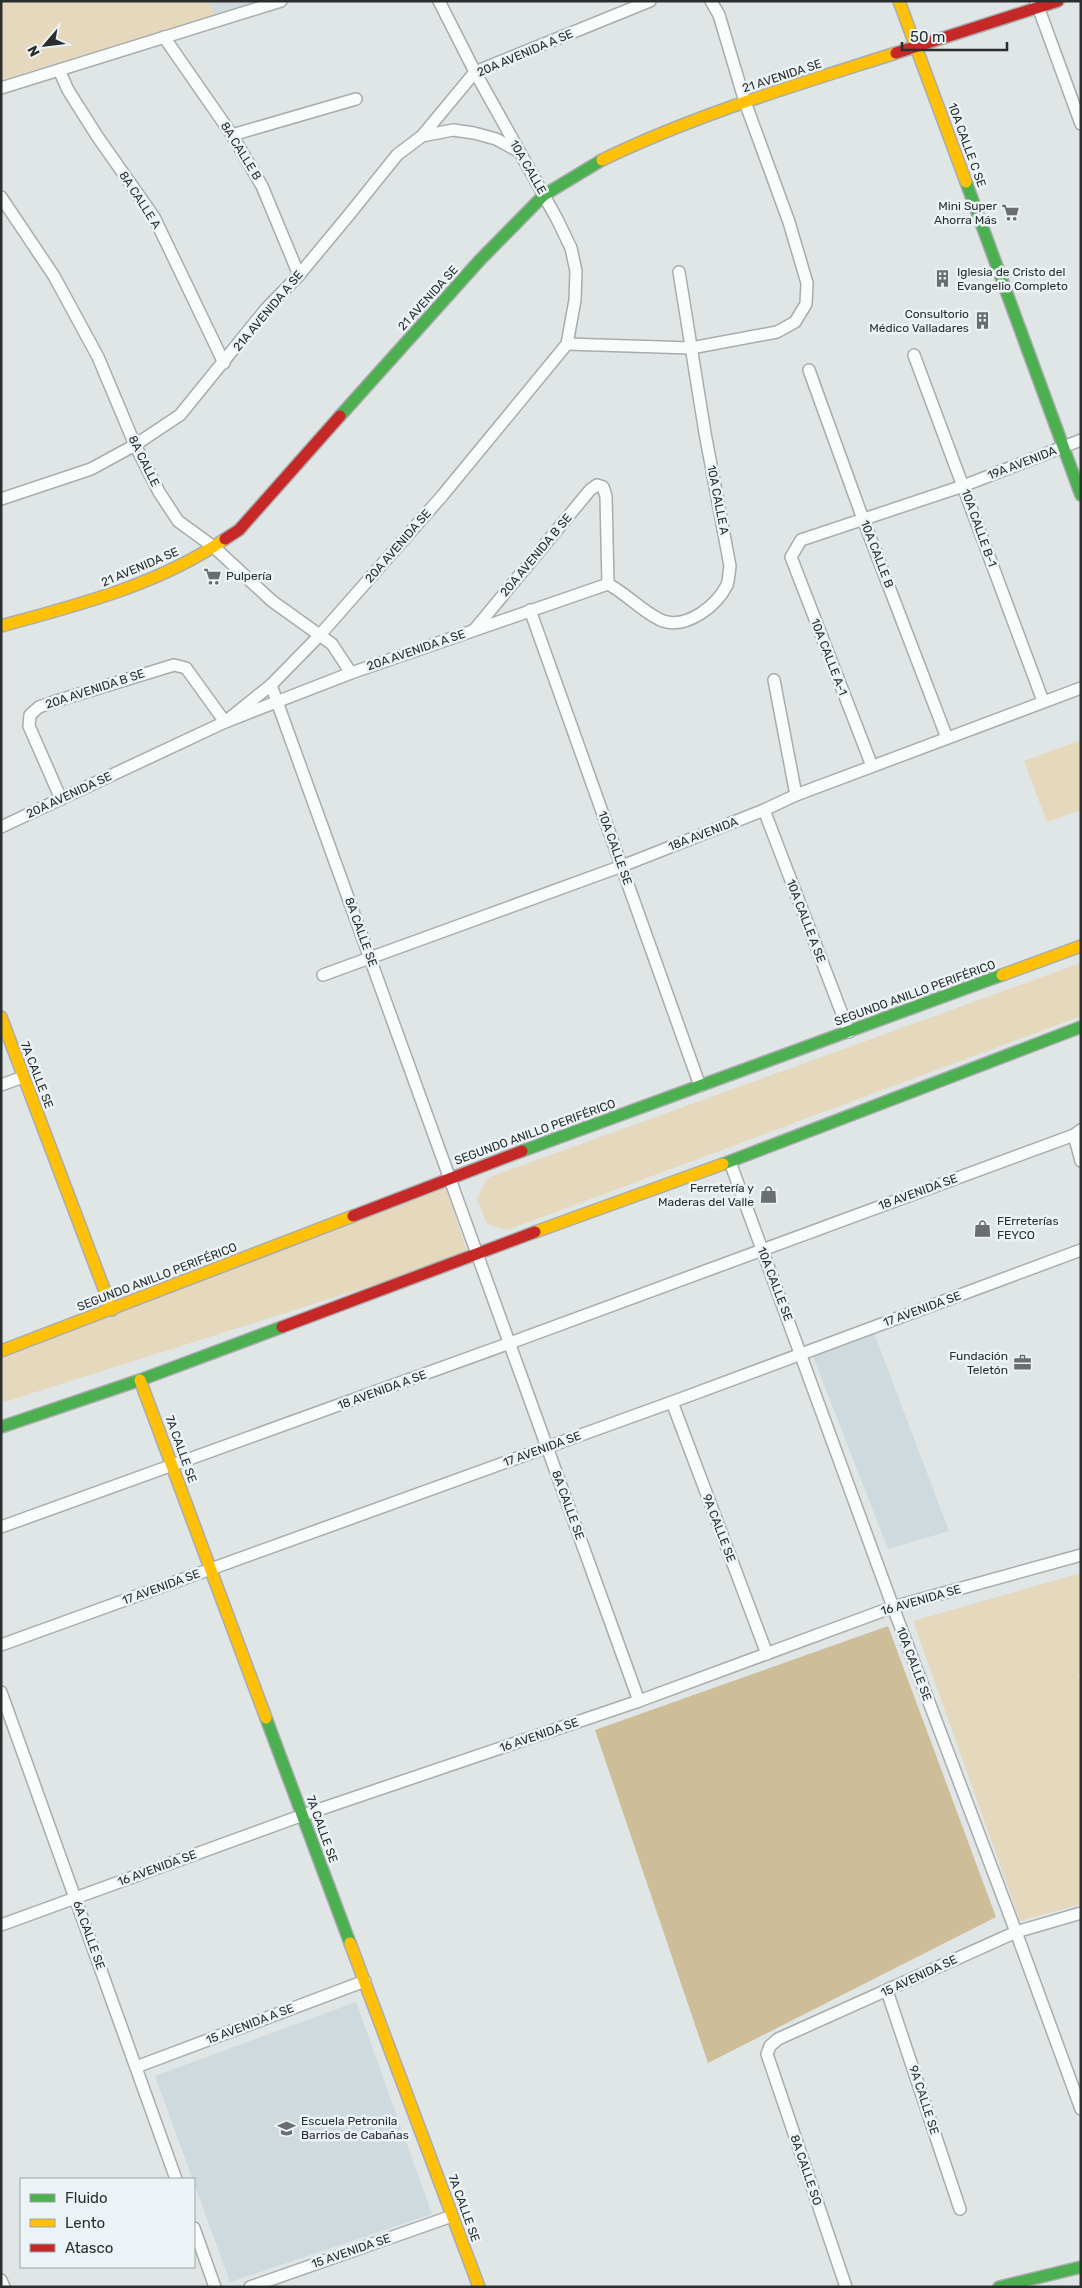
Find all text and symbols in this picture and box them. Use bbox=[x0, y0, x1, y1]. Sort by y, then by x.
north arrow bbox=[20, 20, 70, 70]
scale bar bbox=[902, 20, 1007, 52]
street label: 20A AVENIDA A SE bbox=[475, 26, 575, 80]
text: 50 m bbox=[910, 28, 945, 46]
text: N bbox=[24, 42, 44, 59]
street label: 21 AVENIDA SE bbox=[741, 57, 823, 95]
street label: 10A CALLE C SE bbox=[945, 101, 989, 189]
street label: 8A CALLE B bbox=[218, 119, 264, 183]
street label: 10A CALLE bbox=[507, 137, 549, 197]
street label: 8A CALLE A bbox=[116, 169, 164, 231]
place label: Mini Super Ahorra Más bbox=[934, 199, 997, 227]
supermarket icon: Mini Super Ahorra Más bbox=[1001, 203, 1021, 223]
street label: 21 AVENIDA SE bbox=[395, 263, 461, 333]
place label: Iglesia de Cristo del Evangelio Completo bbox=[957, 265, 1068, 293]
street label: 21A AVENIDA A SE bbox=[230, 268, 306, 354]
building icon: Iglesia de Cristo del Evangelio Completo bbox=[933, 269, 953, 289]
place label: Consultorio Médico Valladares bbox=[869, 307, 969, 335]
building icon: Consultorio Médico Valladares bbox=[973, 311, 993, 331]
street label: 8A CALLE bbox=[126, 433, 162, 489]
street label: 19A AVENIDA bbox=[986, 443, 1058, 483]
street label: 10A CALLE A bbox=[704, 464, 732, 536]
street label: 10A CALLE B-1 bbox=[958, 487, 1000, 569]
street label: 20A AVENIDA SE bbox=[362, 506, 434, 586]
street label: 20A AVENIDA B SE bbox=[497, 511, 575, 599]
street label: 10A CALLE B bbox=[858, 518, 896, 590]
street label: 21 AVENIDA SE bbox=[99, 544, 181, 590]
supermarket icon: Pulpería bbox=[202, 566, 222, 586]
place label: Pulpería bbox=[226, 569, 272, 583]
street label: 10A CALLE A-1 bbox=[808, 617, 850, 697]
street label: 20A AVENIDA A SE bbox=[365, 627, 467, 673]
street label: 20A AVENIDA B SE bbox=[44, 666, 146, 712]
street label: 20A AVENIDA SE bbox=[24, 769, 114, 821]
street label: 10A CALLE SE bbox=[595, 809, 635, 887]
street label: 18A AVENIDA bbox=[666, 814, 740, 854]
street label: 10A CALLE A SE bbox=[784, 877, 828, 965]
street label: 8A CALLE SE bbox=[342, 895, 380, 969]
street label: SEGUNDO ANILLO PERIFÉRICO bbox=[833, 957, 997, 1029]
street label: 7A CALLE SE bbox=[18, 1040, 56, 1110]
street label: SEGUNDO ANILLO PERIFÉRICO bbox=[453, 1096, 617, 1168]
street label: 18 AVENIDA SE bbox=[877, 1171, 959, 1213]
place label: Ferretería y Maderas del Valle bbox=[658, 1181, 754, 1209]
shop icon: Ferretería y Maderas del Valle bbox=[758, 1185, 778, 1205]
place label: FErreterías FEYCO bbox=[997, 1214, 1059, 1242]
shop icon: FErreterías FEYCO bbox=[973, 1218, 993, 1238]
street label: SEGUNDO ANILLO PERIFÉRICO bbox=[75, 1240, 239, 1314]
street label: 10A CALLE SE bbox=[755, 1245, 795, 1323]
street label: 17 AVENIDA SE bbox=[881, 1288, 963, 1330]
place label: Fundación Teletón bbox=[949, 1349, 1008, 1377]
office icon: Fundación Teletón bbox=[1012, 1353, 1032, 1373]
street label: 18 AVENIDA A SE bbox=[336, 1367, 428, 1413]
street label: 7A CALLE SE bbox=[162, 1413, 200, 1485]
street label: 17 AVENIDA SE bbox=[501, 1428, 583, 1470]
street label: 8A CALLE SE bbox=[549, 1468, 587, 1542]
street label: 9A CALLE SE bbox=[700, 1492, 738, 1564]
street label: 17 AVENIDA SE bbox=[120, 1566, 202, 1608]
street label: 16 AVENIDA SE bbox=[879, 1582, 963, 1618]
street label: 10A CALLE SE bbox=[894, 1625, 934, 1703]
street label: 16 AVENIDA SE bbox=[498, 1715, 580, 1755]
street label: 7A CALLE SE bbox=[303, 1793, 341, 1865]
street label: 16 AVENIDA SE bbox=[116, 1847, 198, 1889]
street label: 6A CALLE SE bbox=[70, 1899, 108, 1971]
street label: 15 AVENIDA SE bbox=[879, 1952, 959, 2000]
street label: 15 AVENIDA A SE bbox=[204, 2001, 296, 2047]
street label: 9A CALLE SE bbox=[906, 2064, 942, 2136]
place label: Escuela Petronila Barrios de Cabañas bbox=[301, 2114, 409, 2142]
school or university icon: Escuela Petronila Barrios de Cabañas bbox=[277, 2118, 297, 2138]
street label: 8A CALLE SO bbox=[787, 2133, 825, 2207]
street label: 7A CALLE SE bbox=[445, 2172, 483, 2244]
legend bbox=[20, 2178, 195, 2268]
text: Fluido bbox=[65, 2189, 108, 2207]
text: Lento bbox=[65, 2214, 105, 2232]
street label: 15 AVENIDA SE bbox=[310, 2231, 392, 2271]
text: Atasco bbox=[65, 2239, 113, 2257]

